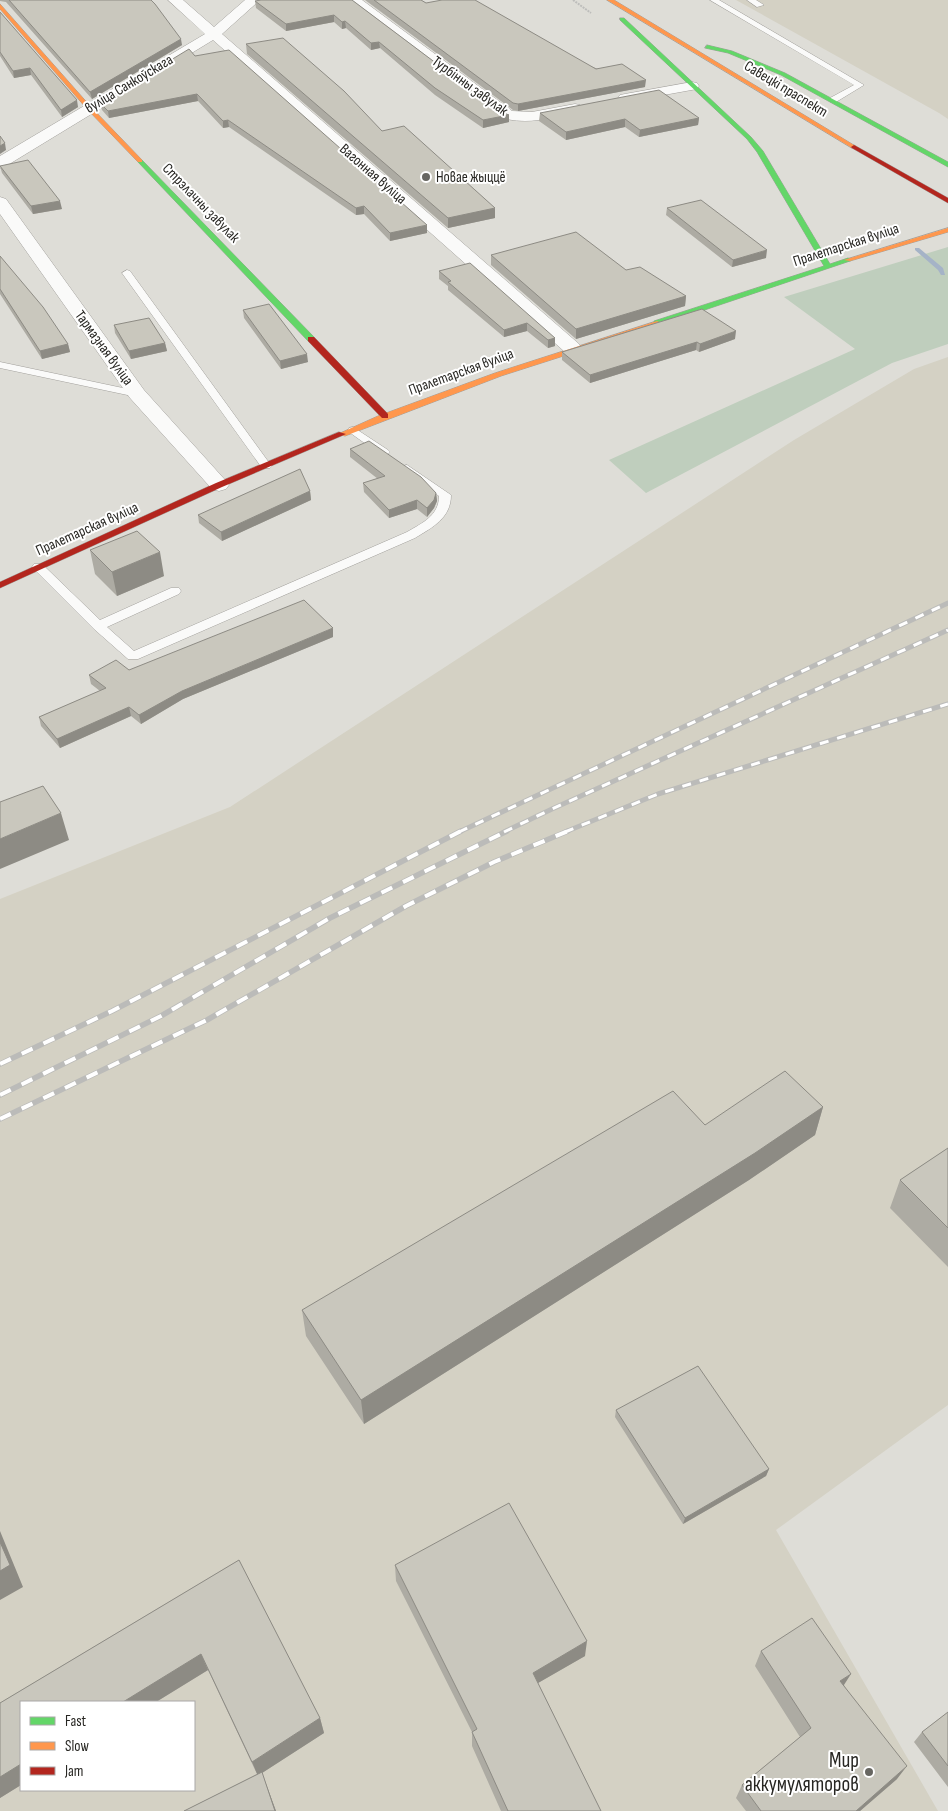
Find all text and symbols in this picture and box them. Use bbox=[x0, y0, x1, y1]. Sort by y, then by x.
street label: вуліца Санкоўскага bbox=[81, 50, 177, 118]
street label: Турбінны завулак bbox=[428, 52, 512, 120]
street label: Савецкі праспект bbox=[741, 57, 831, 121]
street label: Вагонная вуліца bbox=[335, 140, 411, 209]
street label: Стрэлачны завулак bbox=[158, 159, 244, 247]
place label: Новае жыццё bbox=[436, 168, 506, 187]
marker: Новае жыццё bbox=[420, 171, 432, 183]
street label: Пралетарская вуліца bbox=[791, 219, 902, 271]
street label: Тармазная вуліца bbox=[70, 307, 138, 389]
street label: Пралетарская вуліца bbox=[406, 344, 516, 400]
street label: Пралетарская вуліца bbox=[33, 498, 141, 560]
legend bbox=[20, 1701, 195, 1791]
text: Fast bbox=[65, 1712, 87, 1731]
text: Slow bbox=[65, 1737, 89, 1756]
place label: Мир аккумуляторов bbox=[745, 1748, 859, 1797]
text: Jam bbox=[64, 1762, 83, 1781]
marker: Мир аккумуляторов bbox=[863, 1766, 875, 1778]

